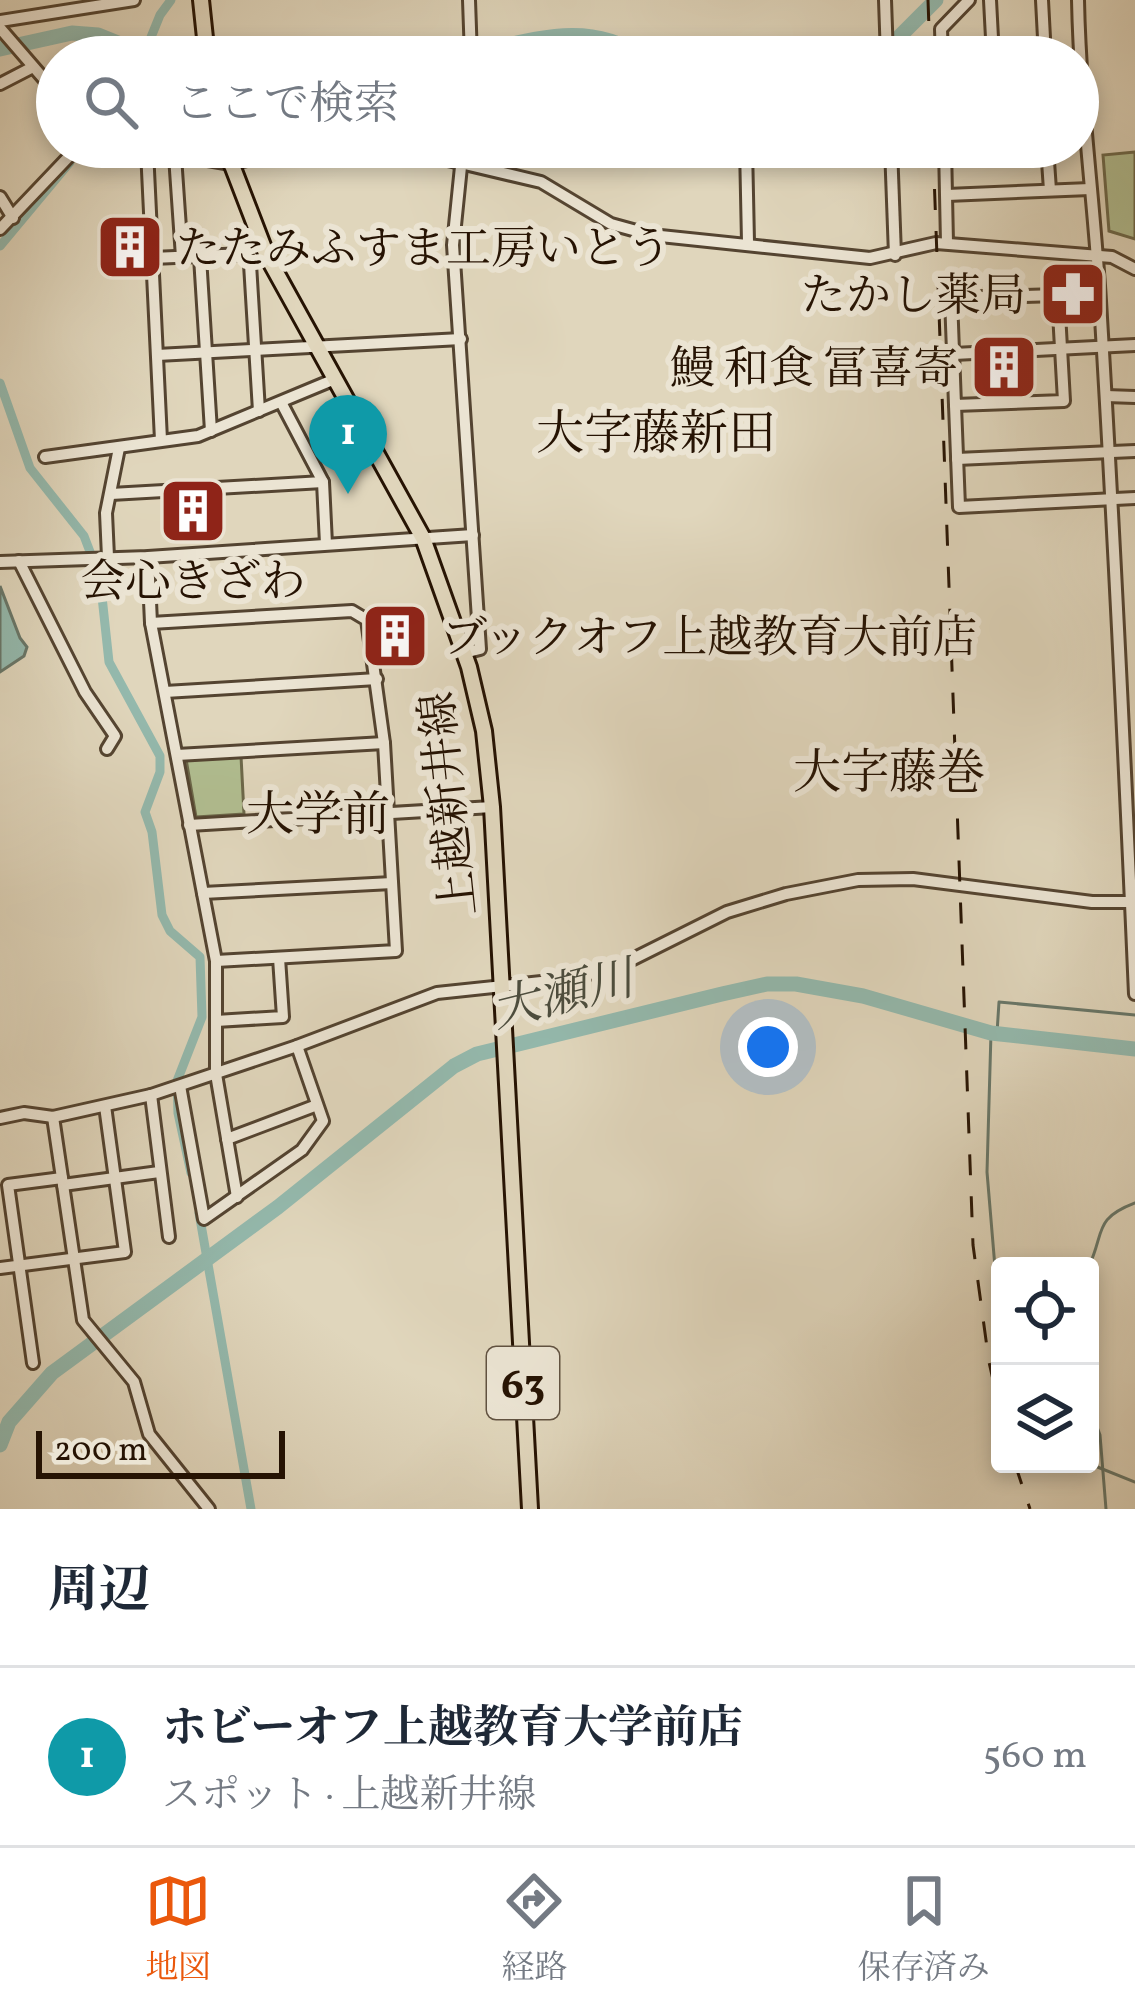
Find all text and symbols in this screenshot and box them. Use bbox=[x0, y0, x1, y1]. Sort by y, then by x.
search box bbox=[36, 36, 1099, 168]
icon: search bbox=[78, 69, 144, 135]
text: ここで検索 bbox=[174, 75, 399, 138]
building icon: たたみふすま工房いとう bbox=[95, 212, 165, 282]
place label: たたみふすま工房いとう bbox=[176, 220, 671, 283]
pharmacy icon: たかし薬局 bbox=[1038, 259, 1108, 329]
place label: たかし薬局 bbox=[801, 267, 1026, 330]
building icon: 鰻 和食 冨喜寄 bbox=[969, 332, 1039, 402]
place label: 鰻 和食 冨喜寄 bbox=[670, 340, 958, 403]
pin: 1 bbox=[309, 395, 387, 494]
district label: 大字藤新田 bbox=[536, 403, 776, 470]
building icon: 会心きざわ bbox=[158, 476, 228, 546]
place label: 会心きざわ bbox=[80, 553, 306, 616]
building icon: ブックオフ上越教育大前店 bbox=[360, 601, 430, 671]
place label: ブックオフ上越教育大前店 bbox=[442, 609, 978, 672]
street label: 上越新井線 bbox=[408, 688, 495, 919]
district label: 大字藤巻 bbox=[793, 742, 985, 809]
district label: 大学前 bbox=[246, 784, 390, 851]
water label: 大瀬川 bbox=[485, 946, 646, 1047]
your location bbox=[738, 1017, 798, 1077]
map controls bbox=[991, 1257, 1099, 1473]
button: locate bbox=[991, 1257, 1099, 1365]
road number: 63 bbox=[487, 1347, 559, 1419]
button: layers bbox=[991, 1365, 1099, 1473]
scale bar bbox=[36, 1425, 285, 1478]
text: 200 m bbox=[54, 1429, 148, 1475]
text: 周辺 bbox=[48, 1557, 150, 1628]
text: ホビーオフ上越教育大学前店 bbox=[162, 1699, 743, 1762]
text: 1 bbox=[79, 1730, 95, 1784]
text: 560 m bbox=[983, 1730, 1087, 1784]
text: スポット · 上越新井線 bbox=[162, 1770, 536, 1824]
tab: 地図 bbox=[145, 1868, 211, 1993]
tab: 経路 bbox=[501, 1868, 567, 1993]
tab: 保存済み bbox=[858, 1868, 990, 1993]

